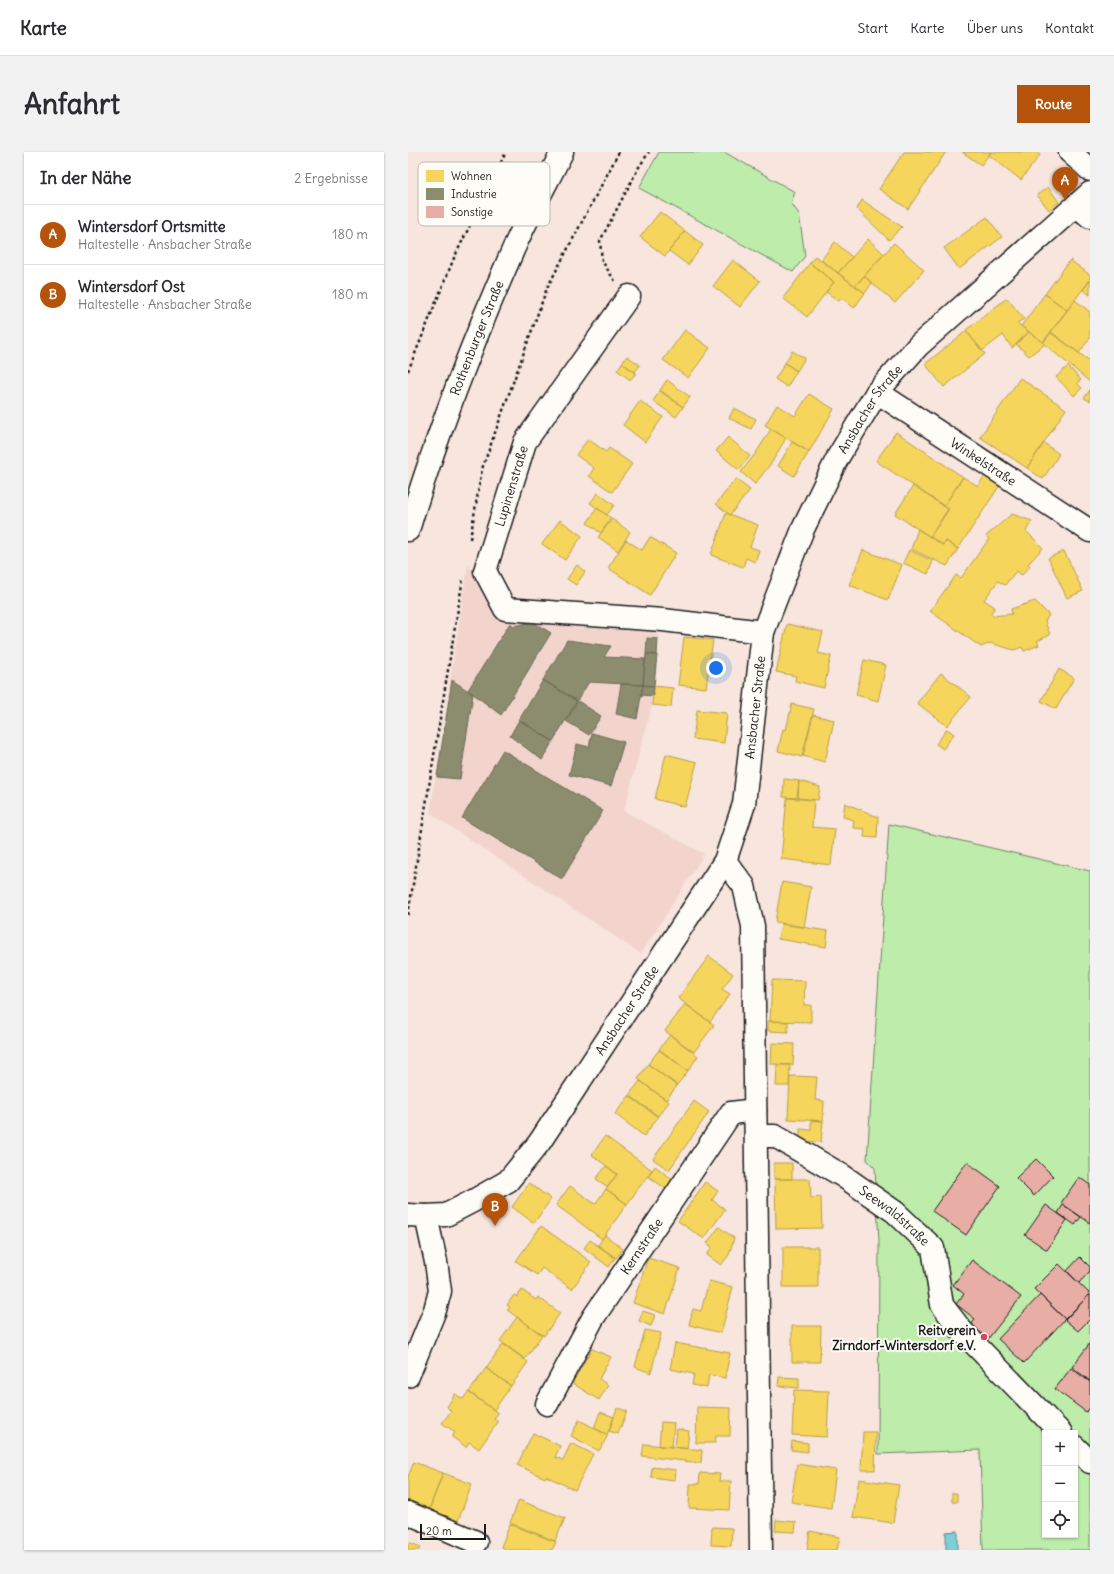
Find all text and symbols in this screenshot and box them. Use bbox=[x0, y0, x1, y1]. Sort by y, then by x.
text: Karte bbox=[20, 16, 67, 40]
text: Start bbox=[858, 19, 888, 37]
text: Karte bbox=[910, 19, 945, 37]
text: Über uns bbox=[967, 19, 1023, 37]
text: Kontakt bbox=[1045, 19, 1094, 37]
button: Route bbox=[1017, 85, 1090, 123]
text: Anfahrt bbox=[24, 86, 120, 122]
legend bbox=[418, 162, 550, 226]
text: In der Nähe bbox=[40, 167, 132, 189]
pin: A bbox=[1052, 167, 1078, 200]
text: Wohnen bbox=[451, 169, 492, 183]
text: 2 Ergebnisse bbox=[294, 170, 368, 187]
text: Industrie bbox=[451, 187, 497, 201]
text: Sonstige bbox=[451, 205, 493, 219]
text: Wintersdorf Ortsmitte bbox=[78, 217, 225, 236]
text: A bbox=[49, 226, 57, 243]
text: 180 m bbox=[332, 226, 368, 243]
text: Haltestelle · Ansbacher Straße bbox=[78, 236, 252, 253]
text: Wintersdorf Ost bbox=[78, 277, 185, 296]
street label: Rothenburger Straße bbox=[446, 278, 508, 398]
text: B bbox=[49, 286, 57, 303]
text: 180 m bbox=[332, 286, 368, 303]
text: Haltestelle · Ansbacher Straße bbox=[78, 296, 252, 313]
street label: Ansbacher Straße bbox=[834, 361, 906, 457]
street label: Winkelstraße bbox=[947, 434, 1019, 490]
street label: Lupinenstraße bbox=[491, 444, 532, 529]
street label: Ansbacher Straße bbox=[741, 655, 769, 760]
your location bbox=[706, 658, 726, 678]
street label: Ansbacher Straße bbox=[591, 962, 663, 1059]
street label: Seewaldstraße bbox=[856, 1182, 933, 1250]
pin: B bbox=[482, 1193, 508, 1226]
street label: Kernstraße bbox=[617, 1215, 667, 1278]
place label: Reitverein Zirndorf-Wintersdorf e.V. bbox=[832, 1322, 976, 1354]
marker: Reitverein Zirndorf-Wintersdorf e.V. bbox=[979, 1332, 989, 1342]
map controls bbox=[1042, 1430, 1078, 1538]
button: + bbox=[1042, 1430, 1078, 1466]
button: − bbox=[1042, 1466, 1078, 1502]
button: locate bbox=[1042, 1502, 1078, 1538]
scale bar bbox=[420, 1522, 486, 1541]
text: 20 m bbox=[426, 1524, 452, 1538]

